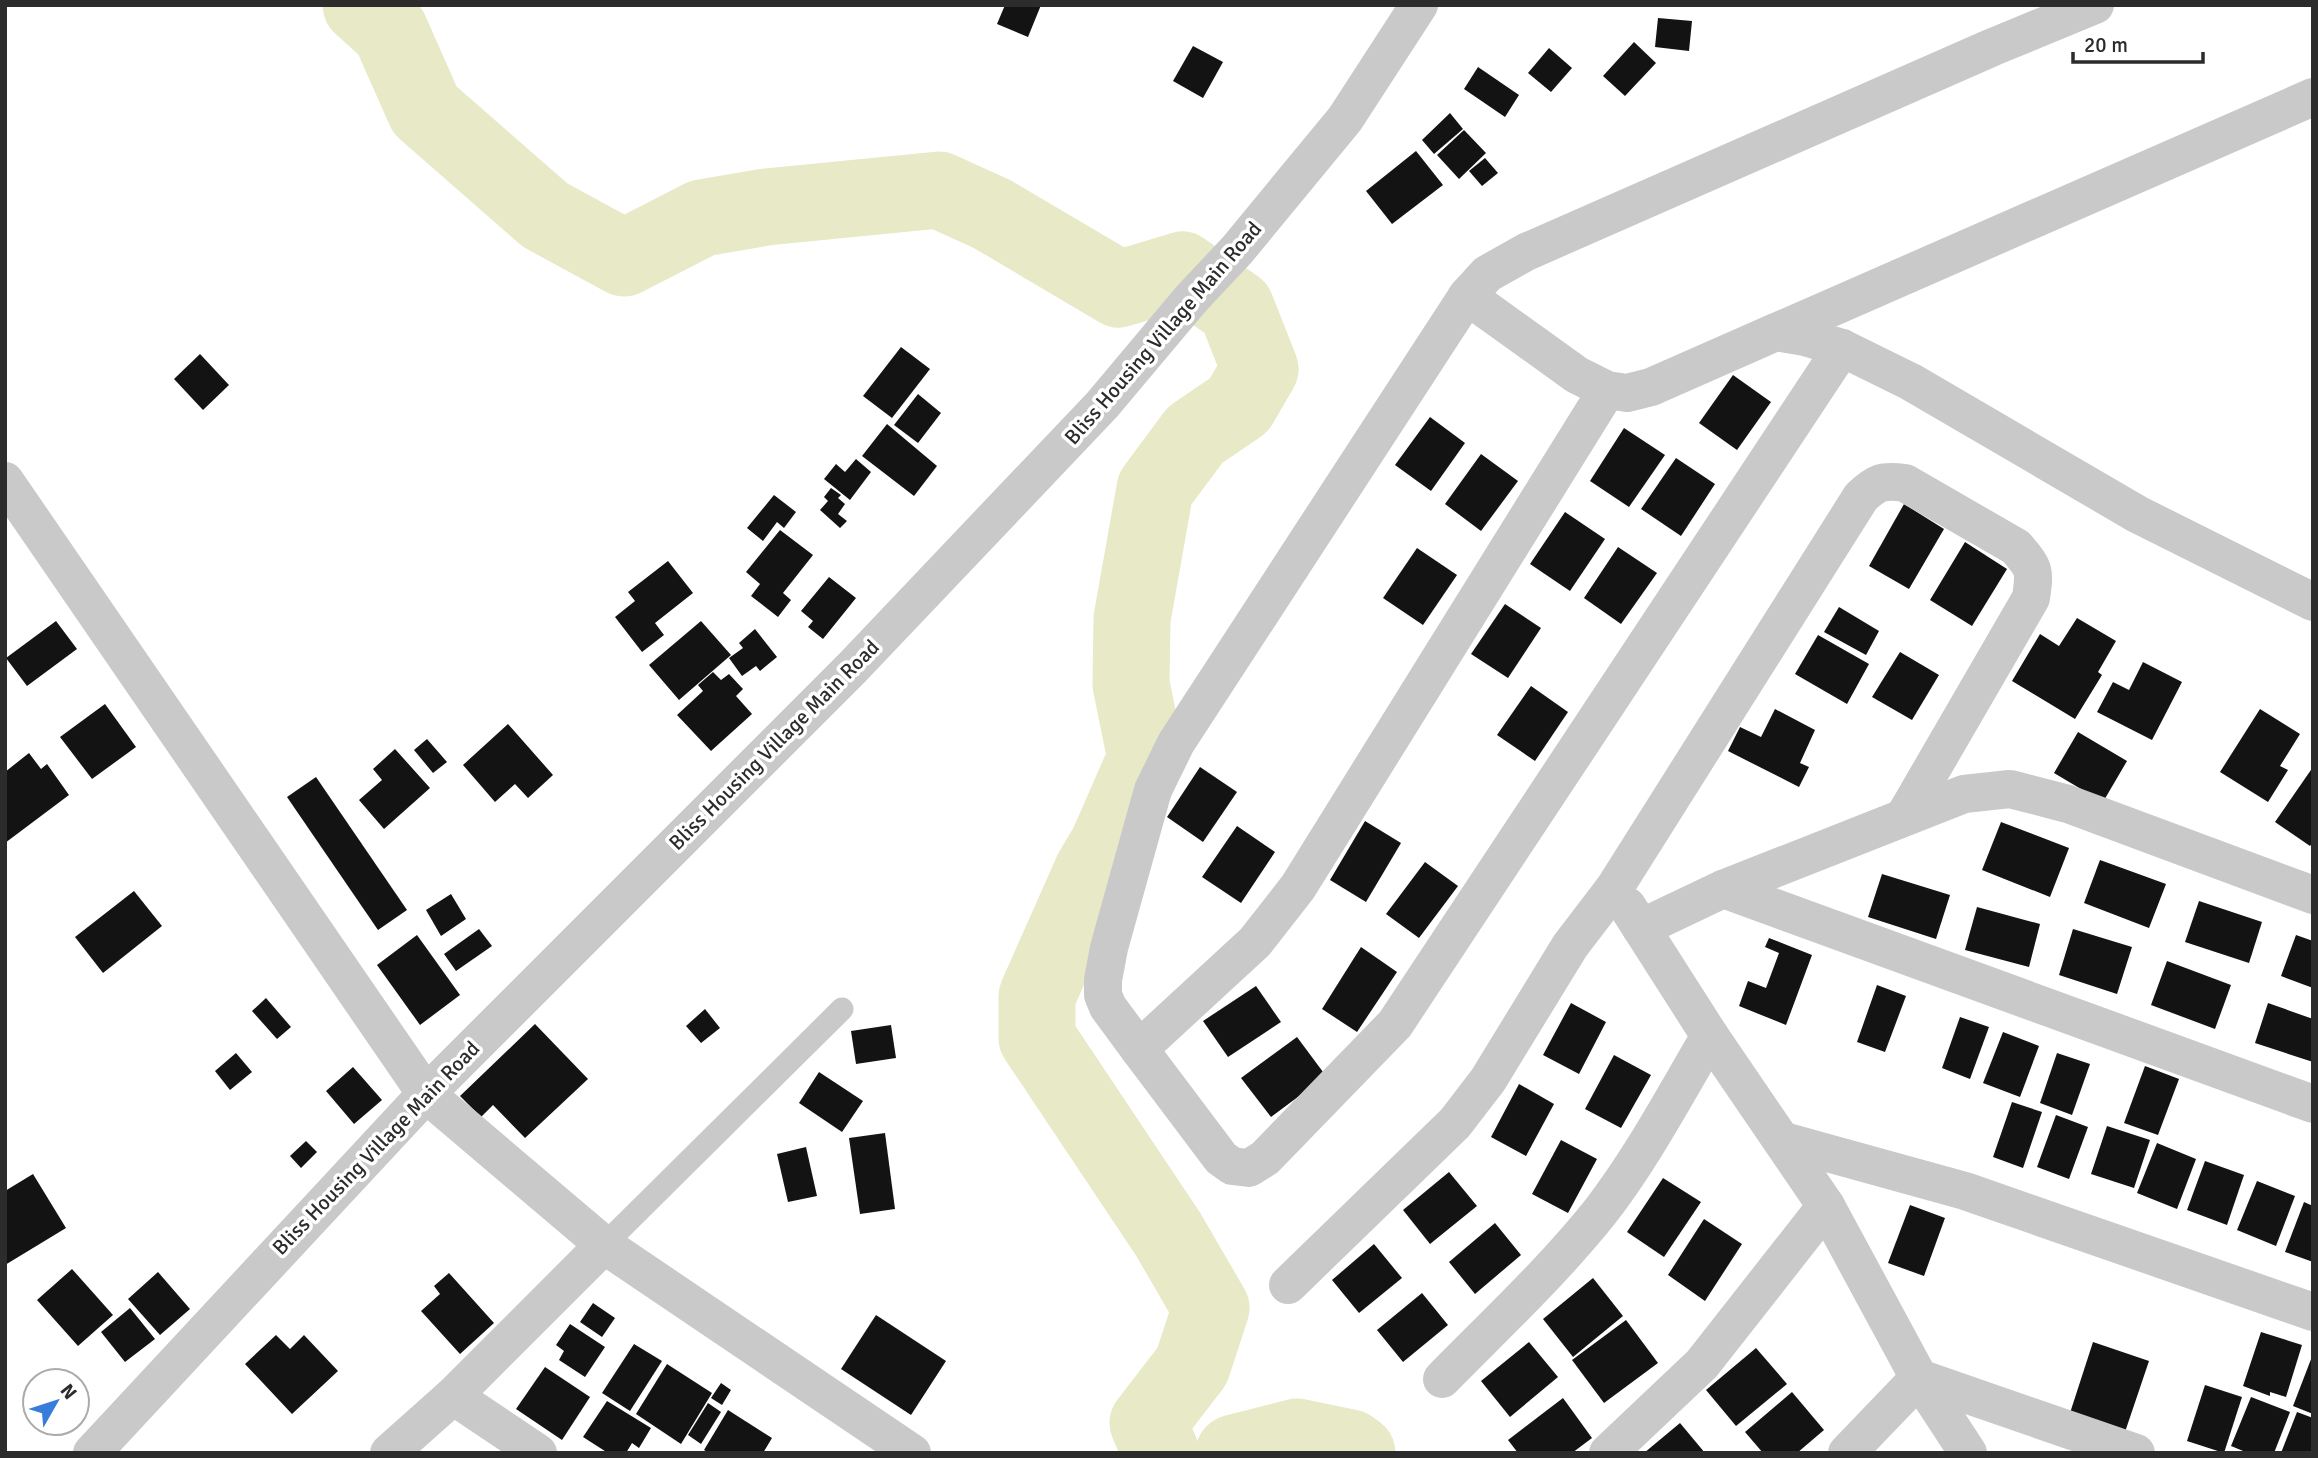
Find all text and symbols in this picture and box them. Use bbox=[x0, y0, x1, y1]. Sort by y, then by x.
scale bar bbox=[2073, 21, 2202, 65]
text: 20 m bbox=[2084, 32, 2128, 58]
street label: Bliss Housing Village Main Road bbox=[1059, 216, 1267, 450]
street label: Bliss Housing Village Main Road bbox=[663, 634, 885, 856]
street label: Bliss Housing Village Main Road bbox=[267, 1036, 485, 1260]
north arrow bbox=[21, 1367, 91, 1437]
text: N bbox=[55, 1379, 82, 1405]

